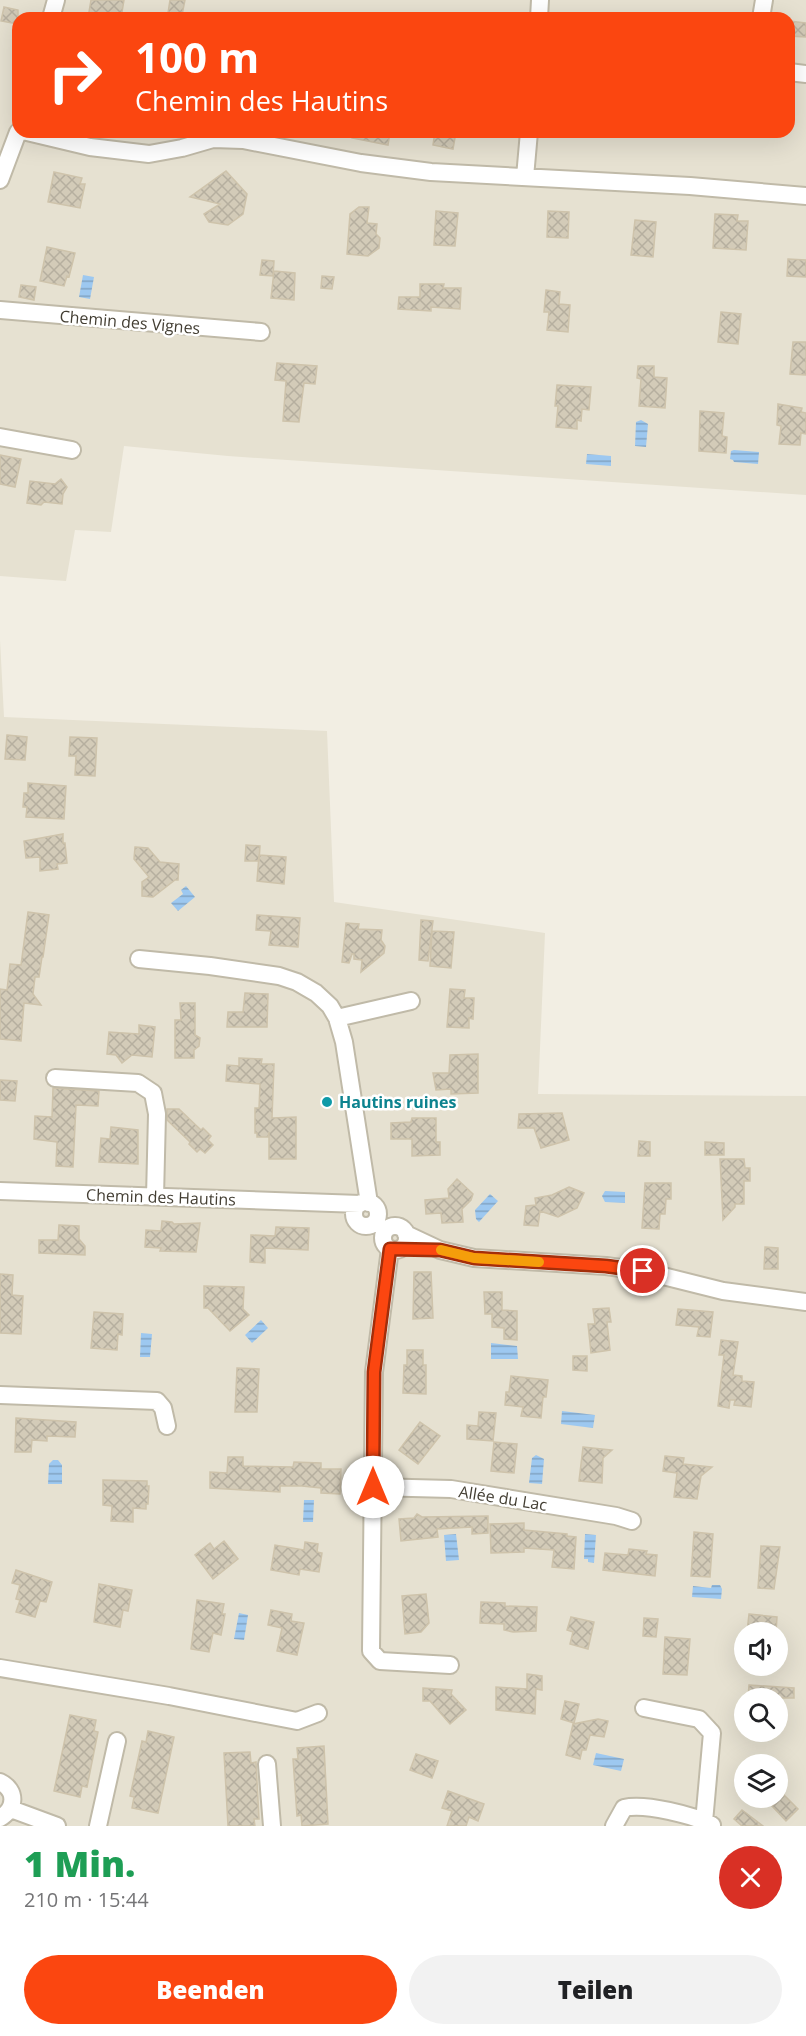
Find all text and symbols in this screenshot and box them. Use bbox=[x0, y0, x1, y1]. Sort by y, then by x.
text: 100 m bbox=[135, 28, 259, 85]
icon: right bbox=[36, 36, 114, 114]
text: Chemin des Hautins bbox=[135, 82, 388, 119]
street label: Chemin des Vignes bbox=[59, 305, 201, 339]
place label: Hautins ruines bbox=[339, 1091, 457, 1113]
marker: Hautins ruines bbox=[320, 1095, 334, 1109]
street label: Chemin des Hautins bbox=[86, 1183, 236, 1211]
pin bbox=[617, 1245, 668, 1296]
icon: arrive bbox=[626, 1254, 659, 1287]
position arrow bbox=[341, 1455, 405, 1519]
street label: Allée du Lac bbox=[457, 1480, 549, 1516]
map controls bbox=[734, 1622, 788, 1808]
button: sound bbox=[734, 1622, 788, 1676]
button: search bbox=[734, 1688, 788, 1742]
button: layers bbox=[734, 1754, 788, 1808]
text: 1 Min. bbox=[24, 1839, 135, 1888]
button: close bbox=[719, 1846, 782, 1909]
text: 210 m · 15:44 bbox=[24, 1886, 149, 1913]
button: Beenden bbox=[24, 1955, 397, 2024]
button: Teilen bbox=[409, 1955, 782, 2024]

